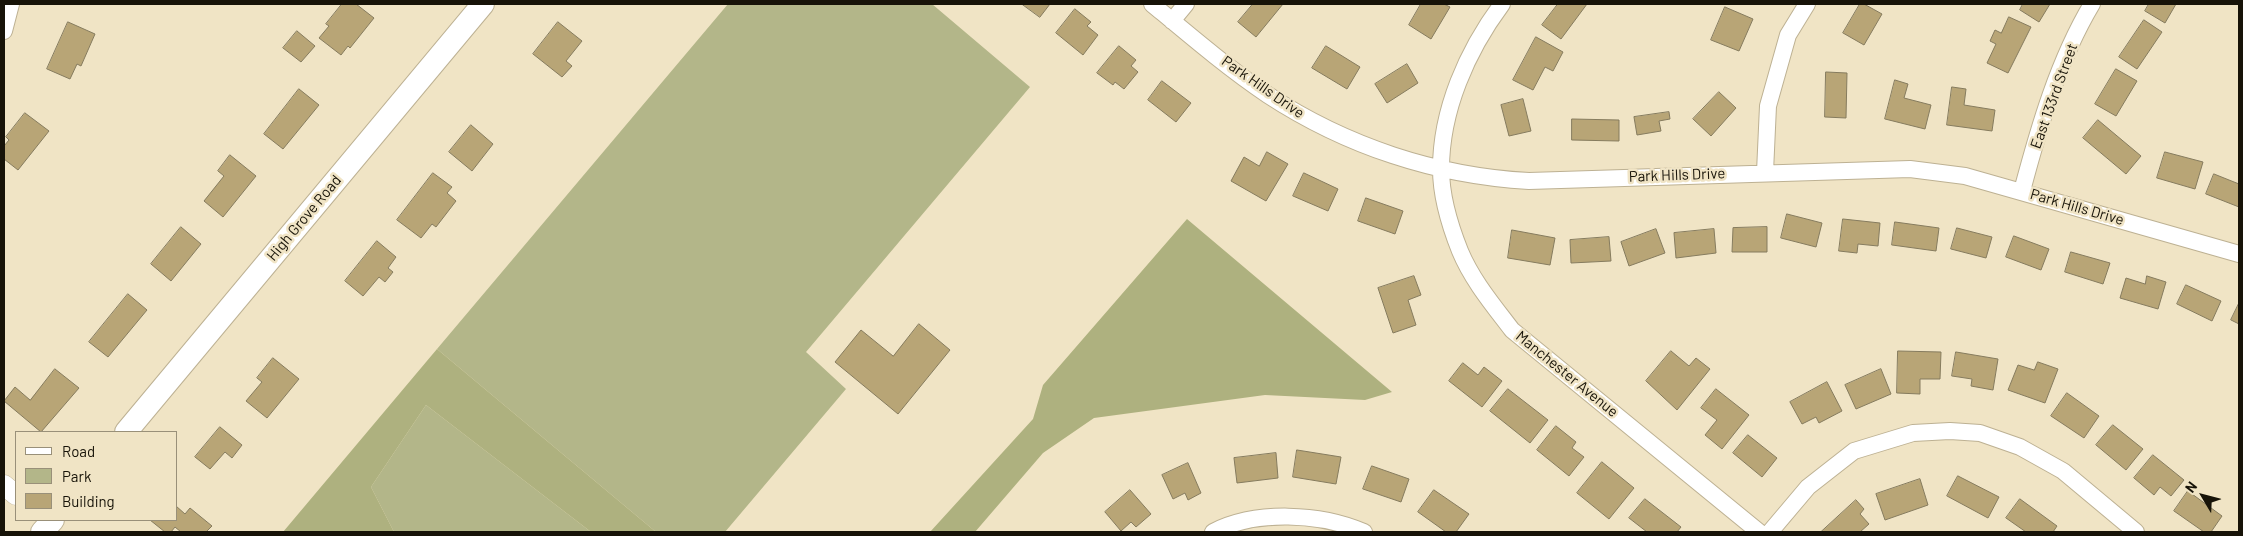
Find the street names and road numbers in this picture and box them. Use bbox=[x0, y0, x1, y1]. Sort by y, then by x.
street label: East 133rd Street bbox=[2027, 41, 2081, 151]
street label: Park Hills Drive bbox=[1218, 52, 1308, 122]
street label: Park Hills Drive bbox=[1628, 164, 1726, 186]
street label: High Grove Road bbox=[263, 172, 345, 264]
street label: Park Hills Drive bbox=[2028, 185, 2126, 229]
street label: Manchester Avenue bbox=[1512, 327, 1622, 421]

